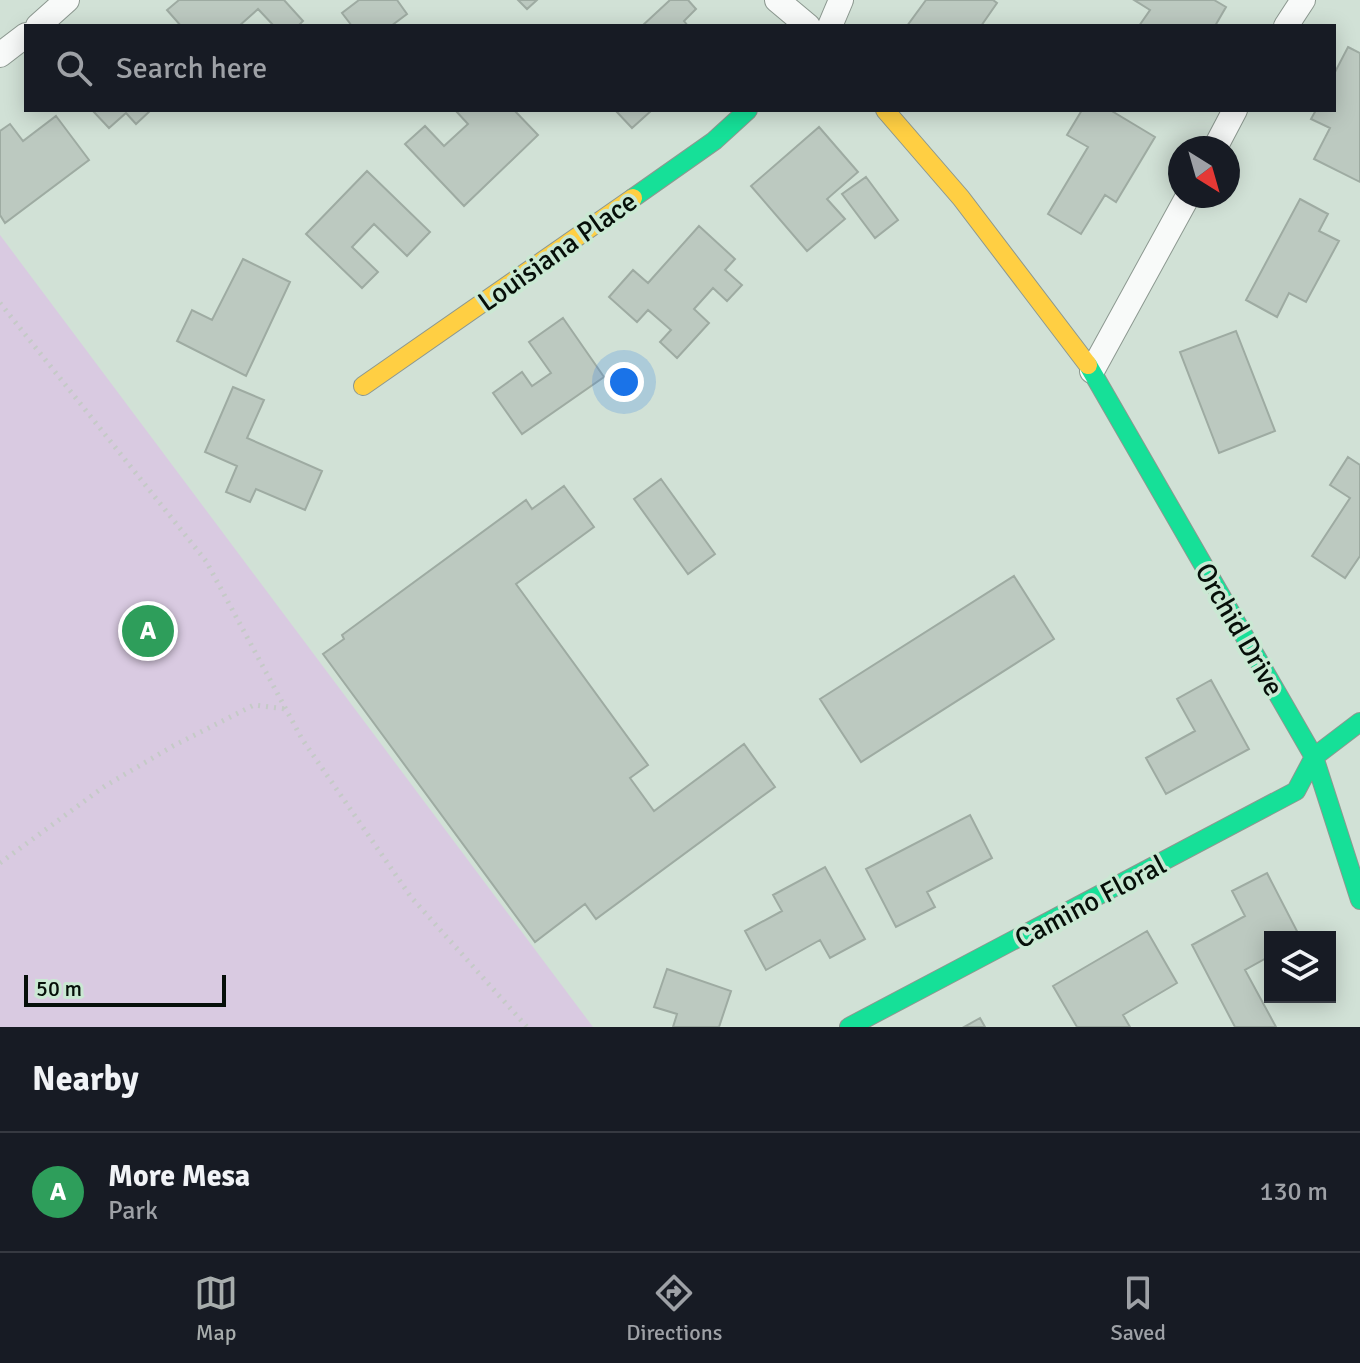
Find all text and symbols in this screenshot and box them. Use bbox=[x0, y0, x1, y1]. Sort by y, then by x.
search box bbox=[24, 24, 1336, 112]
icon: search bbox=[52, 46, 96, 90]
text: Search here bbox=[116, 50, 267, 87]
north arrow bbox=[1168, 136, 1240, 208]
street label: Louisiana Place bbox=[472, 184, 644, 319]
your location bbox=[604, 362, 644, 402]
street label: Orchid Drive bbox=[1187, 557, 1291, 702]
pin: A bbox=[122, 601, 174, 661]
street label: Camino Floral bbox=[1009, 848, 1172, 956]
map controls bbox=[1264, 931, 1336, 1003]
button: layers bbox=[1264, 931, 1336, 1003]
scale bar bbox=[24, 971, 226, 1007]
text: 50 m bbox=[36, 975, 82, 1002]
text: Nearby bbox=[32, 1058, 139, 1100]
text: More Mesa bbox=[108, 1158, 250, 1195]
text: A bbox=[50, 1176, 66, 1208]
text: 130 m bbox=[1259, 1176, 1328, 1208]
text: Park bbox=[108, 1195, 158, 1227]
tab: Map bbox=[194, 1271, 238, 1346]
tab: Directions bbox=[626, 1271, 722, 1346]
tab: Saved bbox=[1111, 1271, 1166, 1346]

